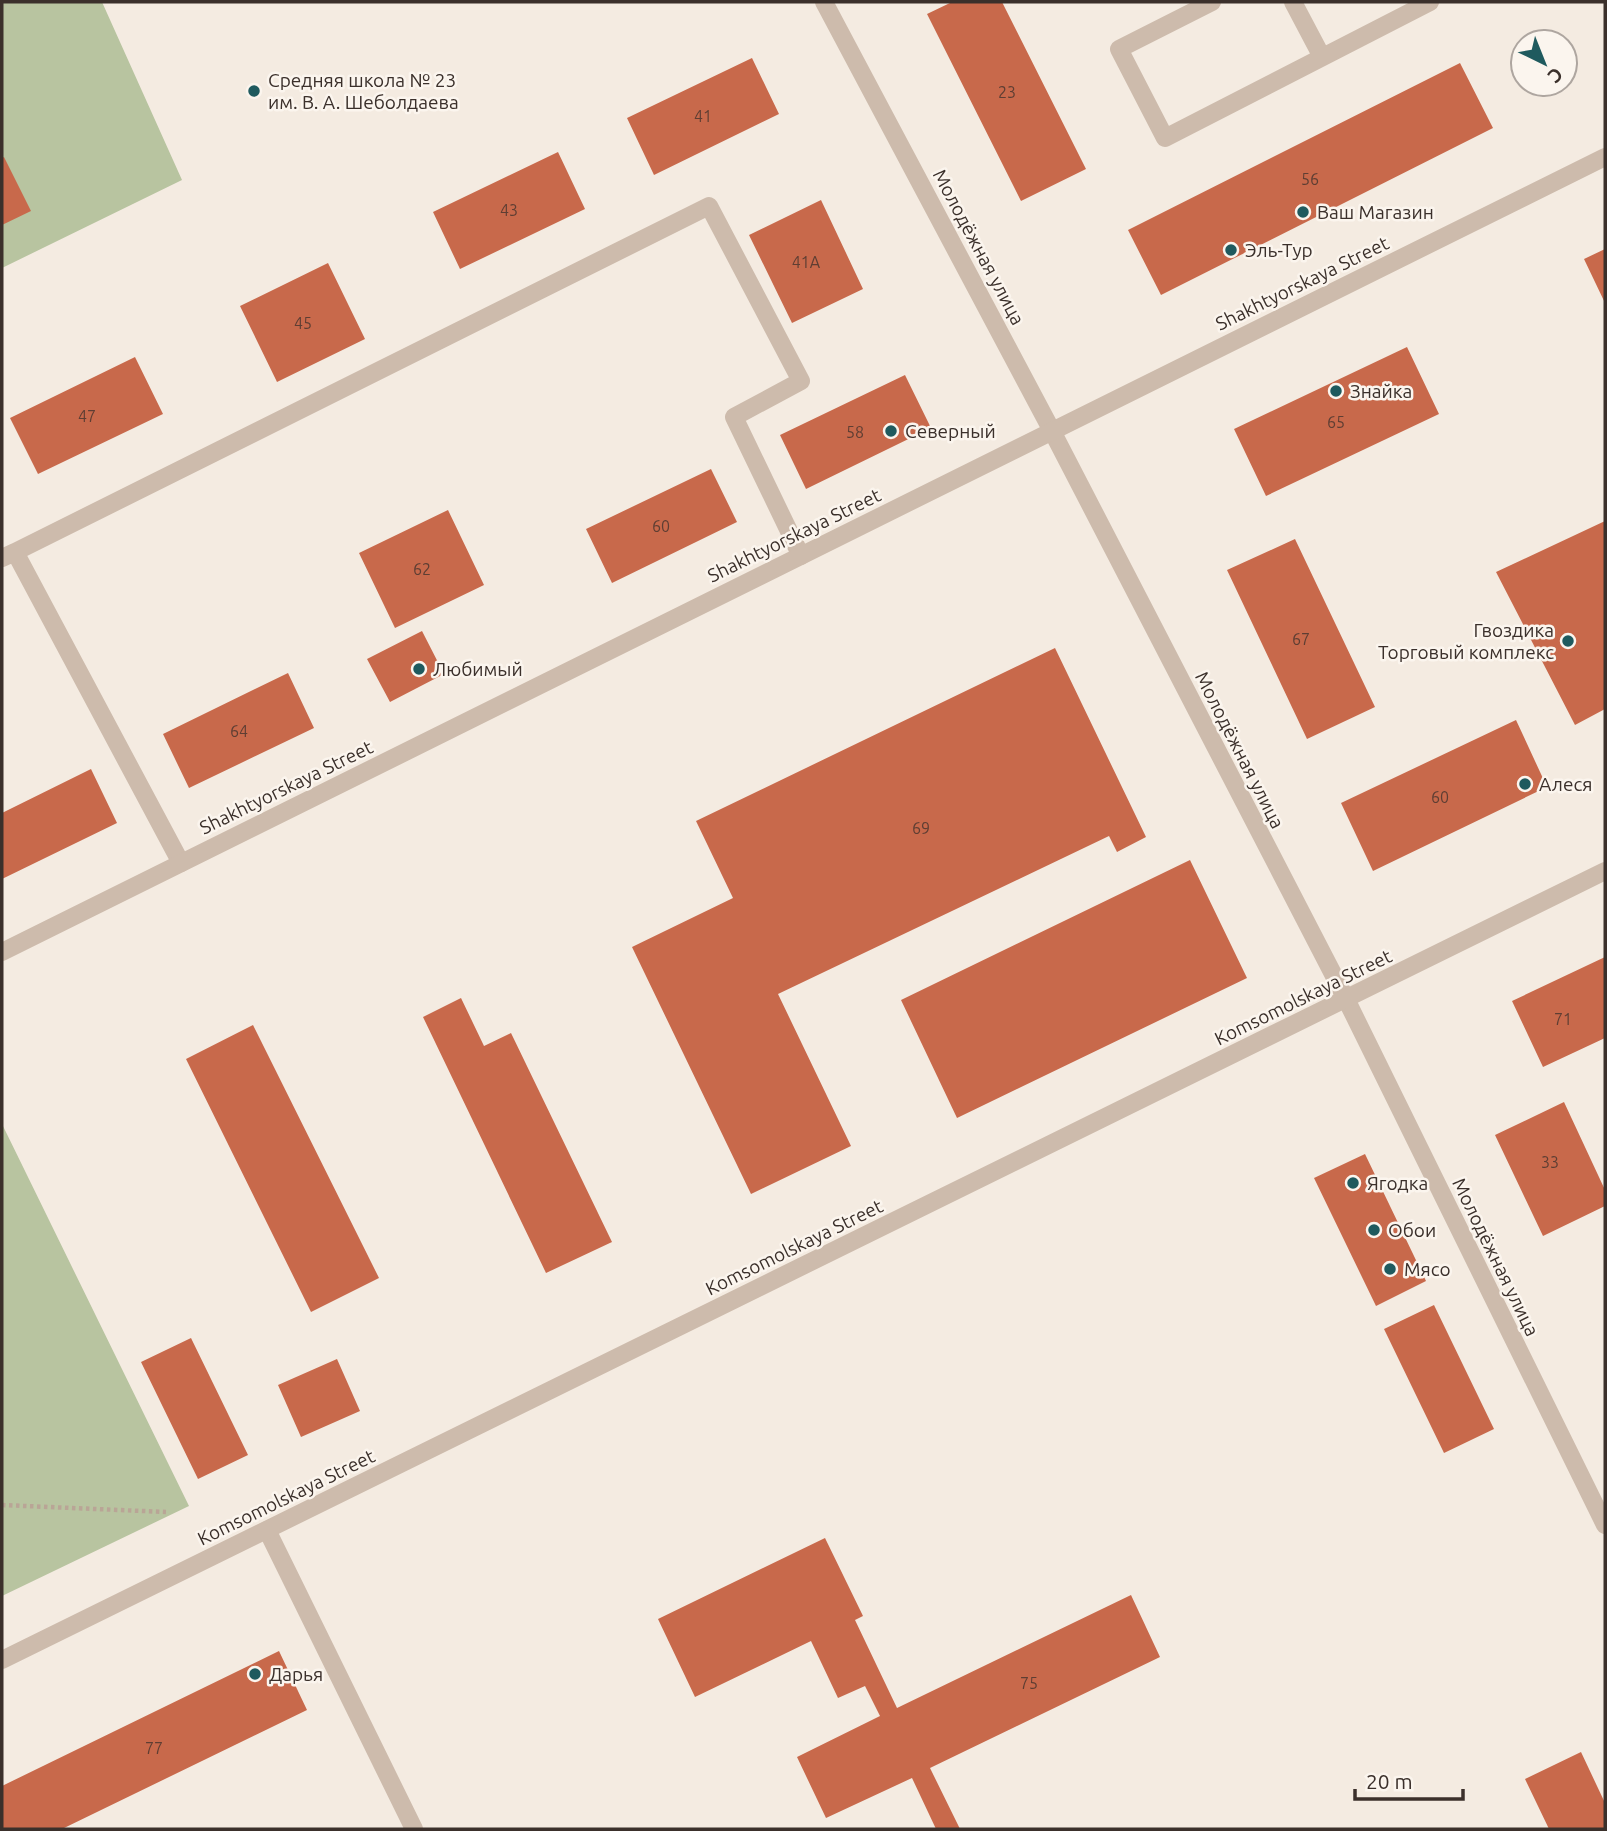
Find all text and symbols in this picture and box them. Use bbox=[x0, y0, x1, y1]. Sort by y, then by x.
north arrow bbox=[1509, 28, 1579, 98]
text: С bbox=[1544, 63, 1568, 88]
place label: Средняя школа № 23 им. В. А. Шеболдаева bbox=[268, 69, 459, 113]
marker: Средняя школа № 23 им. В. А. Шеболдаева bbox=[246, 83, 262, 99]
house number: 23 bbox=[998, 83, 1016, 101]
house number: 41 bbox=[694, 107, 712, 125]
street label: Молодёжная улица bbox=[929, 165, 1029, 329]
house number: 56 bbox=[1301, 170, 1319, 188]
house number: 43 bbox=[500, 201, 518, 219]
place label: Ваш Магазин bbox=[1317, 201, 1434, 223]
marker: Ваш Магазин bbox=[1295, 204, 1311, 220]
street label: Shakhtyorskaya Street bbox=[1212, 231, 1393, 334]
place label: Эль-Тур bbox=[1245, 239, 1313, 261]
marker: Эль-Тур bbox=[1223, 242, 1239, 258]
house number: 41А bbox=[792, 253, 821, 271]
house number: 45 bbox=[294, 314, 312, 332]
place label: Знайка bbox=[1350, 380, 1412, 402]
marker: Знайка bbox=[1328, 383, 1344, 399]
house number: 47 bbox=[78, 407, 96, 425]
house number: 65 bbox=[1327, 413, 1345, 431]
place label: Северный bbox=[905, 420, 996, 442]
house number: 58 bbox=[846, 423, 864, 441]
marker: Северный bbox=[883, 423, 899, 439]
street label: Shakhtyorskaya Street bbox=[704, 483, 885, 586]
house number: 60 bbox=[652, 517, 670, 535]
house number: 62 bbox=[413, 560, 431, 578]
place label: Гвоздика Торговый комплекс bbox=[1378, 619, 1554, 663]
house number: 67 bbox=[1292, 630, 1310, 648]
marker: Гвоздика Торговый комплекс bbox=[1560, 633, 1576, 649]
place label: Любимый bbox=[433, 658, 523, 680]
marker: Любимый bbox=[411, 661, 427, 677]
street label: Молодёжная улица bbox=[1191, 668, 1289, 832]
house number: 64 bbox=[230, 722, 248, 740]
street label: Shakhtyorskaya Street bbox=[196, 735, 377, 838]
place label: Алеся bbox=[1539, 773, 1592, 795]
marker: Алеся bbox=[1517, 776, 1533, 792]
house number: 60 bbox=[1431, 788, 1449, 806]
house number: 69 bbox=[912, 819, 930, 837]
street label: Komsomolskaya Street bbox=[1211, 944, 1396, 1050]
house number: 71 bbox=[1554, 1010, 1572, 1028]
house number: 33 bbox=[1541, 1153, 1559, 1171]
place label: Ягодка bbox=[1367, 1172, 1428, 1194]
street label: Молодёжная улица bbox=[1448, 1174, 1544, 1340]
marker: Ягодка bbox=[1345, 1175, 1361, 1191]
street label: Komsomolskaya Street bbox=[702, 1194, 887, 1300]
place label: Обои bbox=[1388, 1219, 1436, 1241]
marker: Обои bbox=[1366, 1222, 1382, 1238]
place label: Мясо bbox=[1404, 1258, 1451, 1280]
marker: Мясо bbox=[1382, 1261, 1398, 1277]
street label: Komsomolskaya Street bbox=[194, 1444, 379, 1550]
place label: Дарья bbox=[269, 1663, 323, 1685]
marker: Дарья bbox=[247, 1666, 263, 1682]
house number: 75 bbox=[1020, 1674, 1038, 1692]
house number: 77 bbox=[145, 1739, 163, 1757]
scale bar bbox=[1355, 1758, 1464, 1802]
text: 20 m bbox=[1366, 1769, 1413, 1793]

